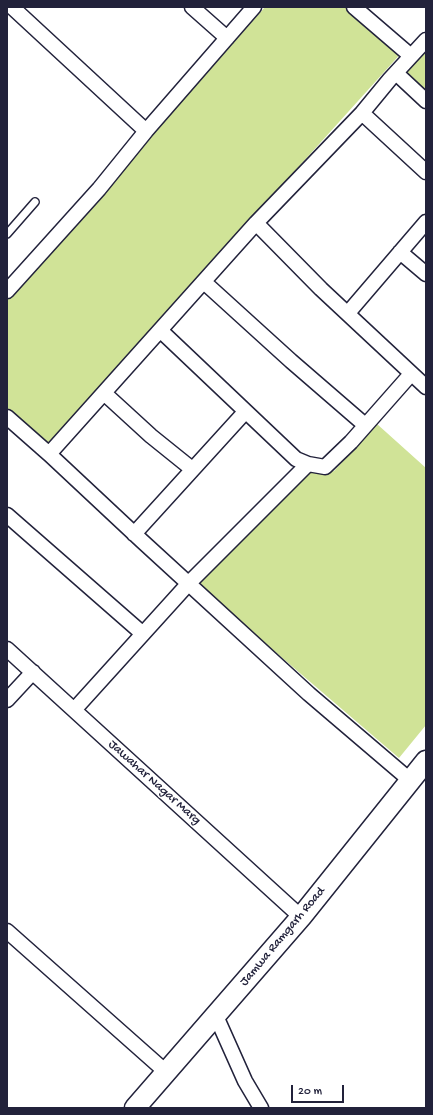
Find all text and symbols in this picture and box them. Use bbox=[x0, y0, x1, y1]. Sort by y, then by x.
street label: Jawahar Nagar Marg bbox=[104, 737, 204, 829]
street label: Jamwa Ramgarh Road bbox=[237, 884, 329, 990]
scale bar bbox=[293, 1077, 346, 1103]
text: 20 m bbox=[298, 1085, 322, 1099]

